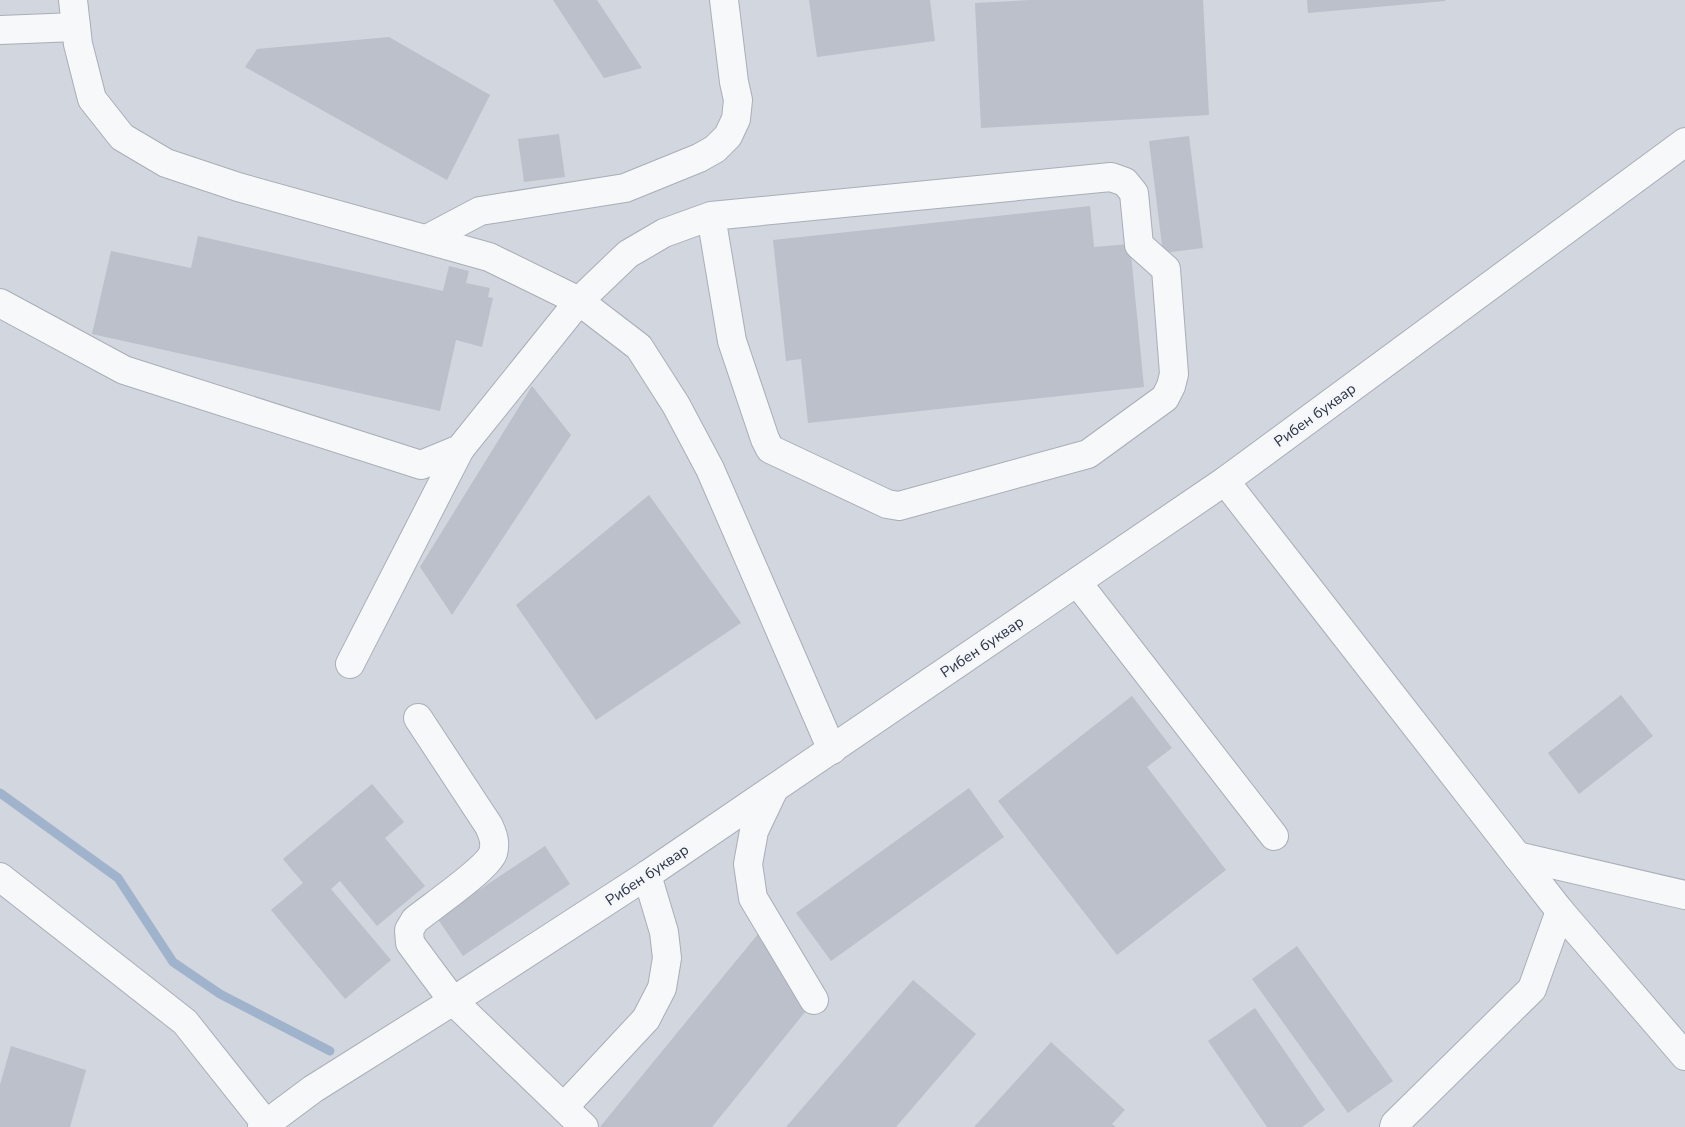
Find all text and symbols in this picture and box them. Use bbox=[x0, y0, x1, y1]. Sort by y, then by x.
street label: Рибен буквар bbox=[1270, 378, 1360, 452]
street label: Рибен буквар bbox=[936, 612, 1028, 682]
street label: Рибен буквар bbox=[601, 840, 693, 910]

